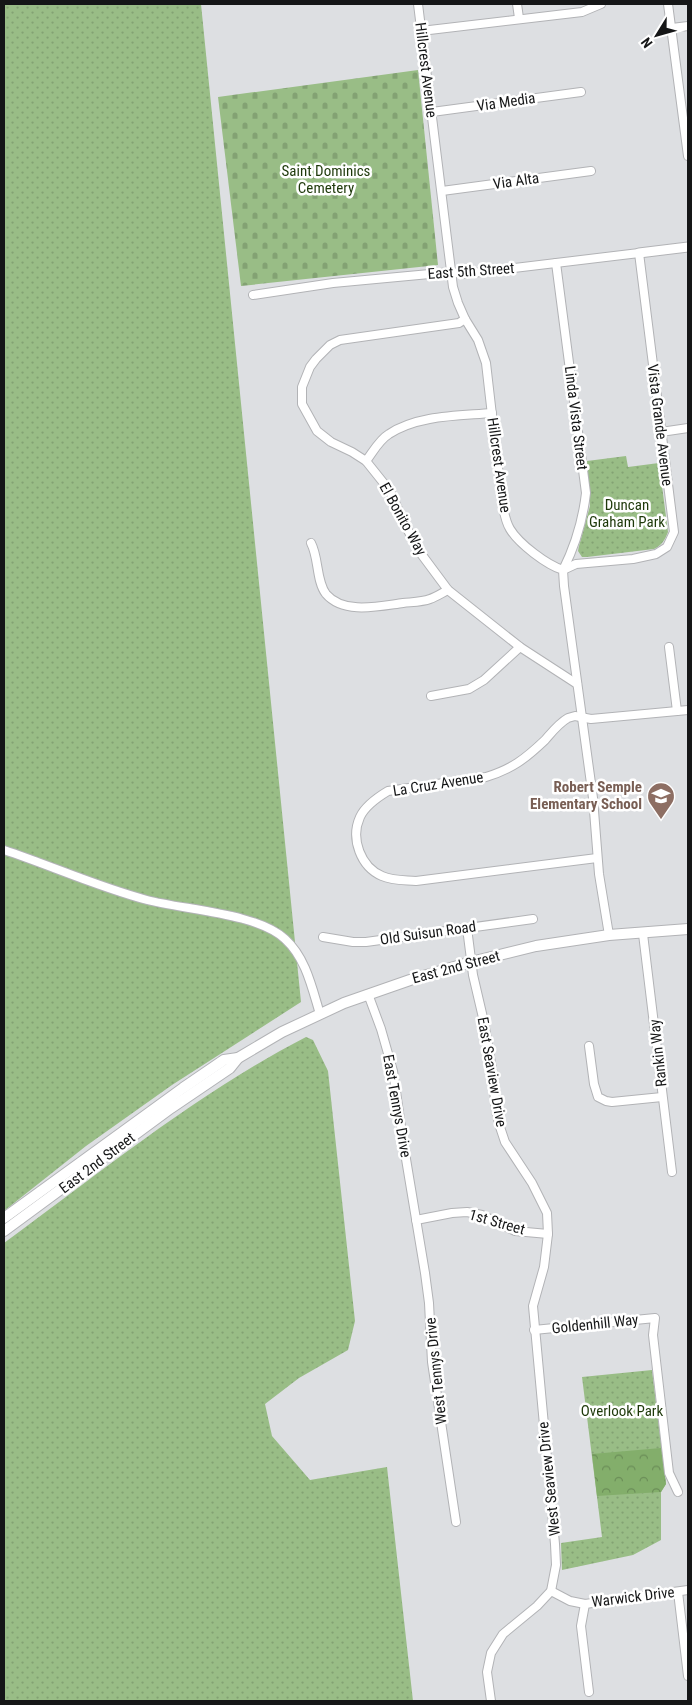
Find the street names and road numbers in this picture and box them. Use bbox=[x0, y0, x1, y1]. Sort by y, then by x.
street label: Hillcrest Avenue bbox=[411, 21, 441, 119]
street label: Via Media bbox=[476, 89, 536, 115]
street label: Via Alta bbox=[492, 169, 540, 193]
street label: East 5th Street bbox=[427, 259, 515, 283]
street label: Vista Grande Avenue bbox=[644, 363, 676, 487]
street label: Linda Vista Street bbox=[561, 365, 591, 471]
street label: Hillcrest Avenue bbox=[483, 416, 515, 514]
street label: El Bonito Way bbox=[376, 479, 430, 559]
street label: La Cruz Avenue bbox=[392, 768, 484, 800]
street label: Old Suisun Road bbox=[379, 917, 477, 949]
street label: East 2nd Street bbox=[410, 947, 502, 987]
street label: East Seaview Drive bbox=[473, 1016, 511, 1128]
street label: Rankin Way bbox=[646, 1018, 670, 1088]
street label: East Tennys Drive bbox=[379, 1053, 415, 1159]
street label: East 2nd Street bbox=[56, 1129, 138, 1197]
street label: 1st Street bbox=[467, 1205, 527, 1239]
street label: Goldenhill Way bbox=[551, 1310, 639, 1338]
street label: West Tennys Drive bbox=[421, 1316, 451, 1426]
street label: West Seaview Drive bbox=[534, 1421, 564, 1537]
street label: Warwick Drive bbox=[591, 1583, 675, 1611]

